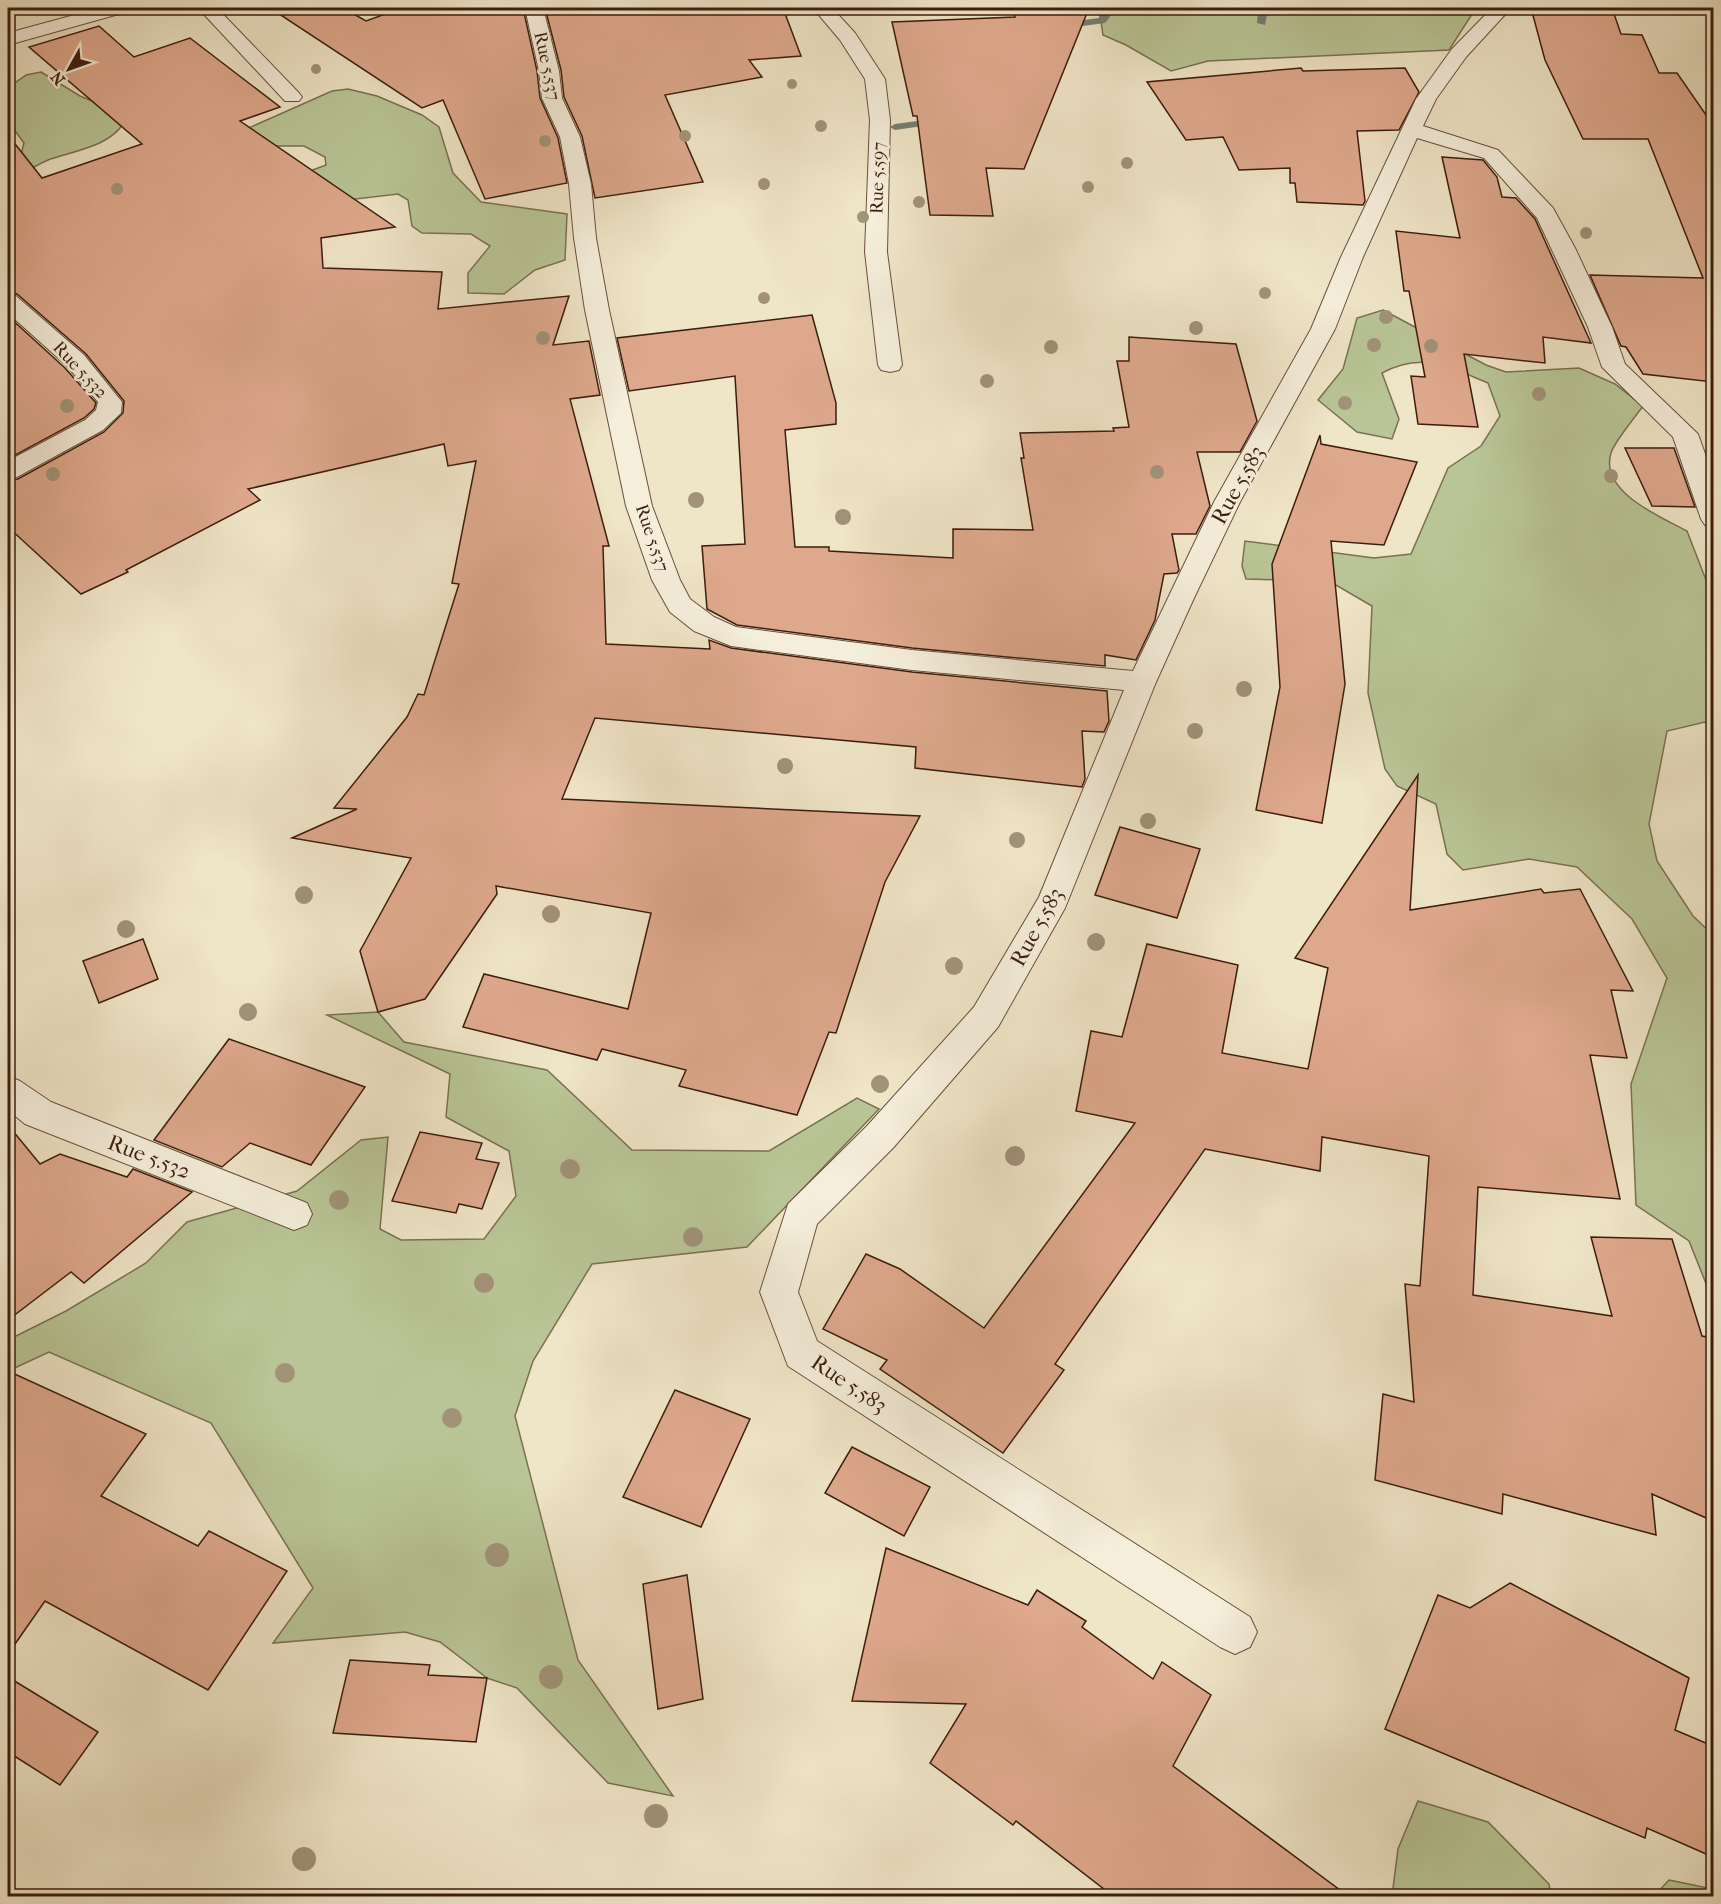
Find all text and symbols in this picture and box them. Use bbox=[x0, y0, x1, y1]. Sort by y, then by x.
street label: Rue 5.537 bbox=[529, 30, 565, 103]
north arrow bbox=[39, 39, 99, 99]
text: N bbox=[46, 67, 69, 89]
street label: Rue 5.597 bbox=[866, 141, 890, 214]
street label: Rue 5.532 bbox=[48, 337, 112, 403]
street label: Rue 5.583 bbox=[1206, 441, 1270, 529]
street label: Rue 5.537 bbox=[631, 501, 673, 575]
street label: Rue 5.583 bbox=[1005, 883, 1069, 971]
street label: Rue 5.532 bbox=[104, 1129, 194, 1185]
street label: Rue 5.583 bbox=[806, 1349, 892, 1419]

